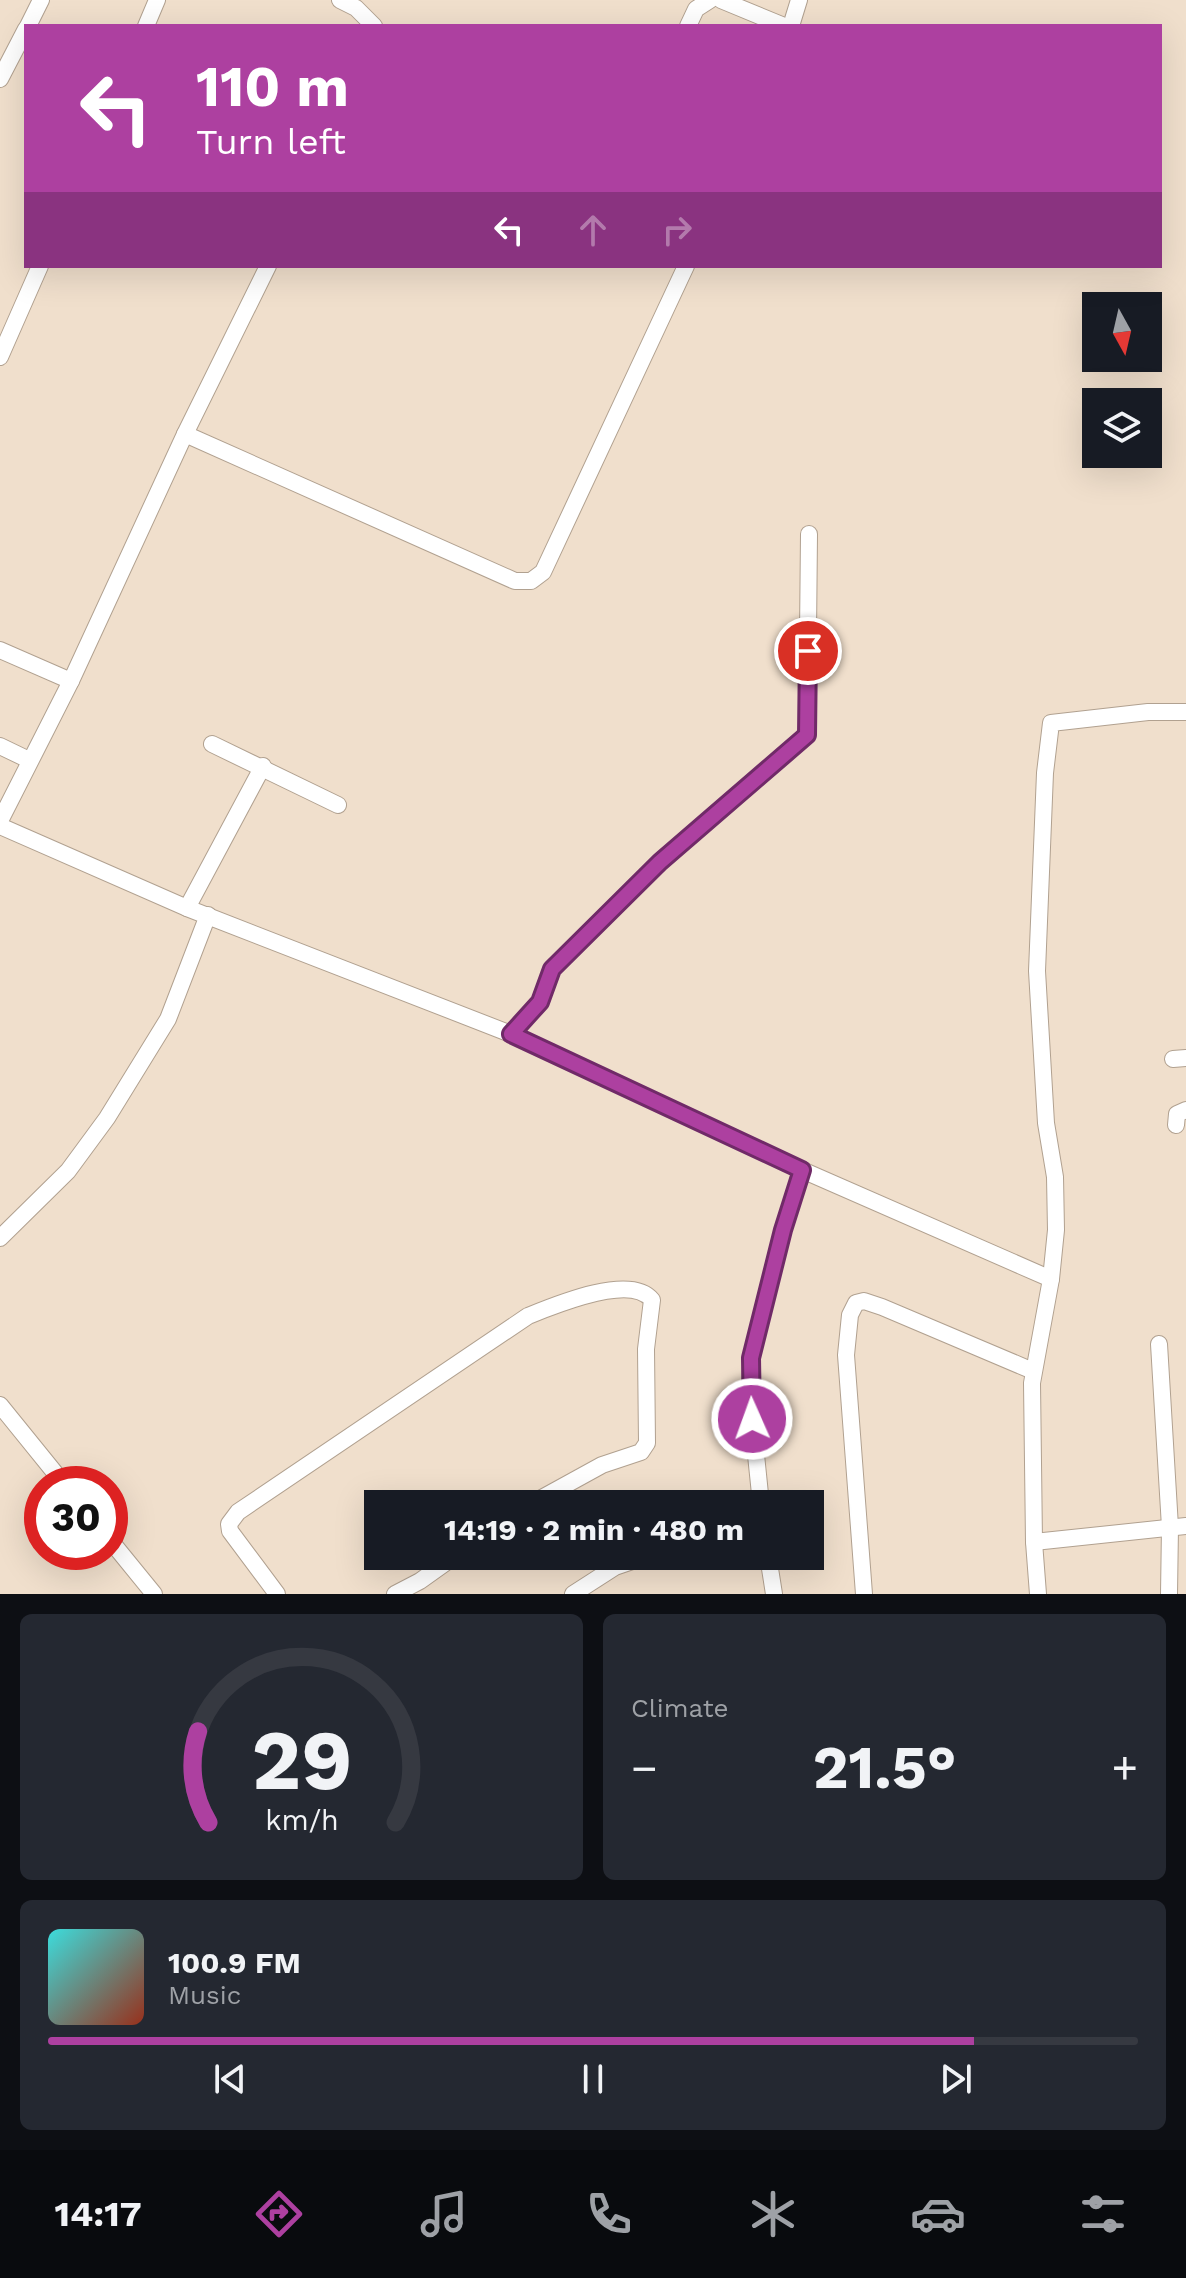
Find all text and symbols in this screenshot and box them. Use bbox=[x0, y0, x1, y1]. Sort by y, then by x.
text: 110 m bbox=[196, 54, 349, 120]
icon: left bbox=[64, 56, 168, 160]
text: Turn left bbox=[196, 121, 346, 163]
icon: left bbox=[487, 208, 531, 252]
icon: ahead bbox=[571, 208, 615, 252]
icon: right bbox=[655, 208, 699, 252]
north arrow bbox=[1082, 292, 1162, 372]
map controls bbox=[1082, 292, 1162, 468]
button: layers bbox=[1082, 388, 1162, 468]
pin bbox=[774, 617, 842, 685]
icon: arrive bbox=[786, 629, 830, 673]
position arrow bbox=[710, 1377, 794, 1461]
speed limit sign: 30 bbox=[24, 1466, 128, 1570]
text: 14:19 · 2 min · 480 m bbox=[444, 1512, 744, 1547]
text: Climate bbox=[631, 1693, 729, 1723]
text: 29 bbox=[251, 1712, 352, 1809]
text: 21.5° bbox=[813, 1732, 956, 1803]
text: − bbox=[631, 1742, 658, 1794]
text: + bbox=[1111, 1742, 1138, 1794]
text: km/h bbox=[265, 1803, 338, 1837]
text: 100.9 FM bbox=[168, 1945, 301, 1980]
text: Music bbox=[168, 1980, 241, 2010]
icon: previous bbox=[208, 2057, 252, 2101]
icon: pause bbox=[571, 2057, 615, 2101]
icon: next bbox=[934, 2057, 978, 2101]
icon: directions bbox=[251, 2186, 307, 2242]
icon: music bbox=[416, 2186, 472, 2242]
icon: phone bbox=[581, 2186, 637, 2242]
icon: climate bbox=[745, 2186, 801, 2242]
icon: car bbox=[910, 2186, 966, 2242]
icon: filters bbox=[1075, 2186, 1131, 2242]
text: 14:17 bbox=[54, 2193, 142, 2235]

